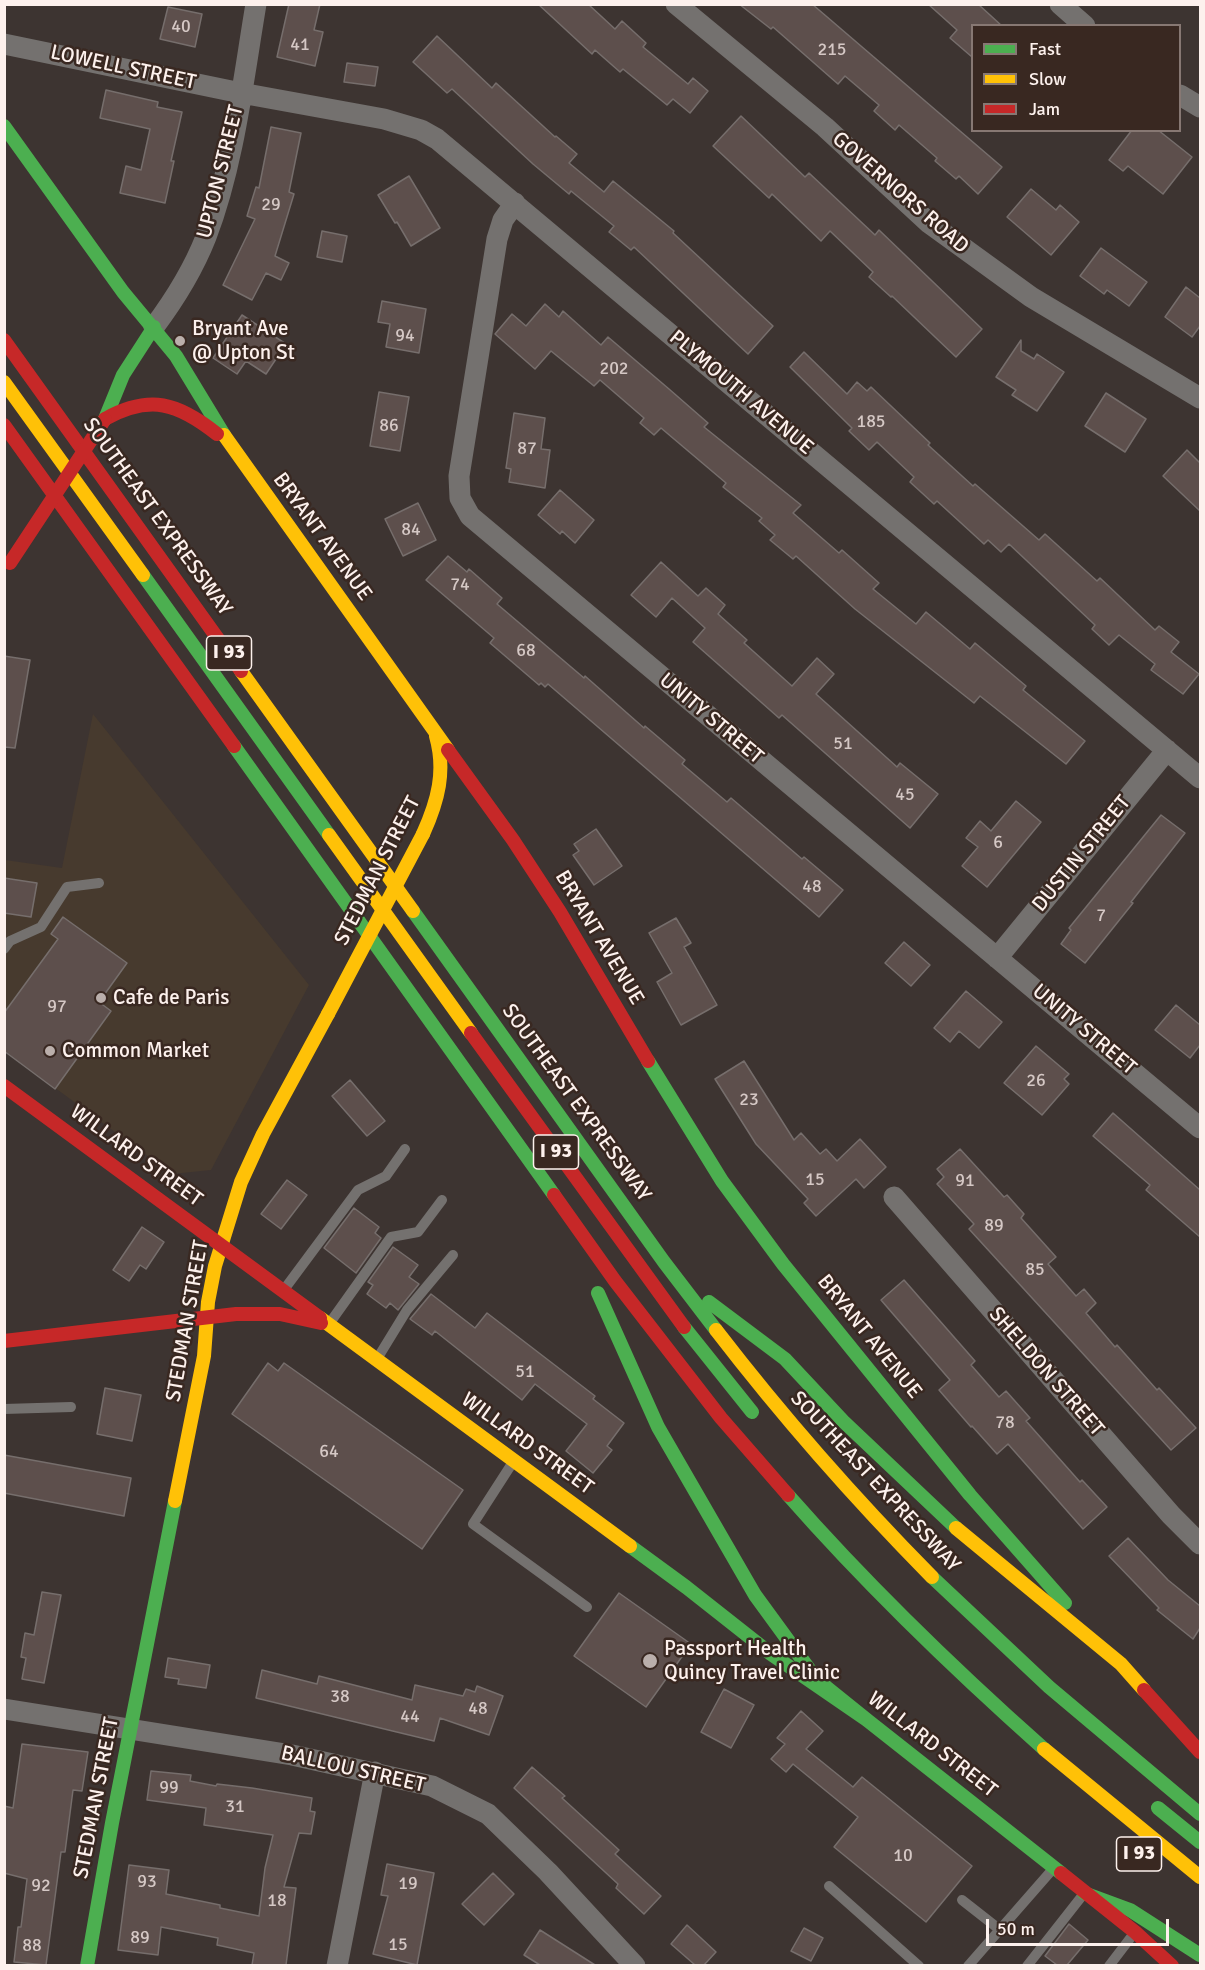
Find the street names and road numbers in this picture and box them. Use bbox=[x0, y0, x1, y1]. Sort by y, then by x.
street label: LOWELL STREET bbox=[48, 40, 198, 96]
street label: UPTON STREET bbox=[192, 103, 250, 241]
street label: GOVERNORS ROAD bbox=[826, 127, 974, 259]
street label: PLYMOUTH AVENUE bbox=[664, 325, 818, 461]
street label: SOUTHEAST EXPRESSWAY bbox=[77, 413, 237, 621]
street label: BRYANT AVENUE bbox=[267, 468, 377, 606]
road number: I 93 bbox=[206, 636, 252, 670]
street label: UNITY STREET bbox=[654, 668, 768, 770]
street label: DUSTIN STREET bbox=[1027, 791, 1137, 917]
street label: STEDMAN STREET bbox=[330, 792, 426, 950]
street label: BRYANT AVENUE bbox=[549, 866, 649, 1010]
street label: UNITY STREET bbox=[1027, 979, 1141, 1081]
street label: SOUTHEAST EXPRESSWAY bbox=[496, 999, 656, 1207]
street label: WILLARD STREET bbox=[65, 1100, 207, 1212]
road number: I 93 bbox=[534, 1135, 578, 1169]
street label: STEDMAN STREET bbox=[161, 1238, 215, 1404]
street label: BRYANT AVENUE bbox=[811, 1270, 927, 1404]
street label: SHELDON STREET bbox=[983, 1302, 1109, 1442]
street label: SOUTHEAST EXPRESSWAY bbox=[785, 1386, 965, 1578]
street label: WILLARD STREET bbox=[456, 1388, 598, 1500]
street label: WILLARD STREET bbox=[862, 1687, 1002, 1803]
street label: STEDMAN STREET bbox=[69, 1715, 125, 1881]
street label: BALLOU STREET bbox=[278, 1741, 428, 1799]
road number: I 93 bbox=[1116, 1837, 1162, 1871]

